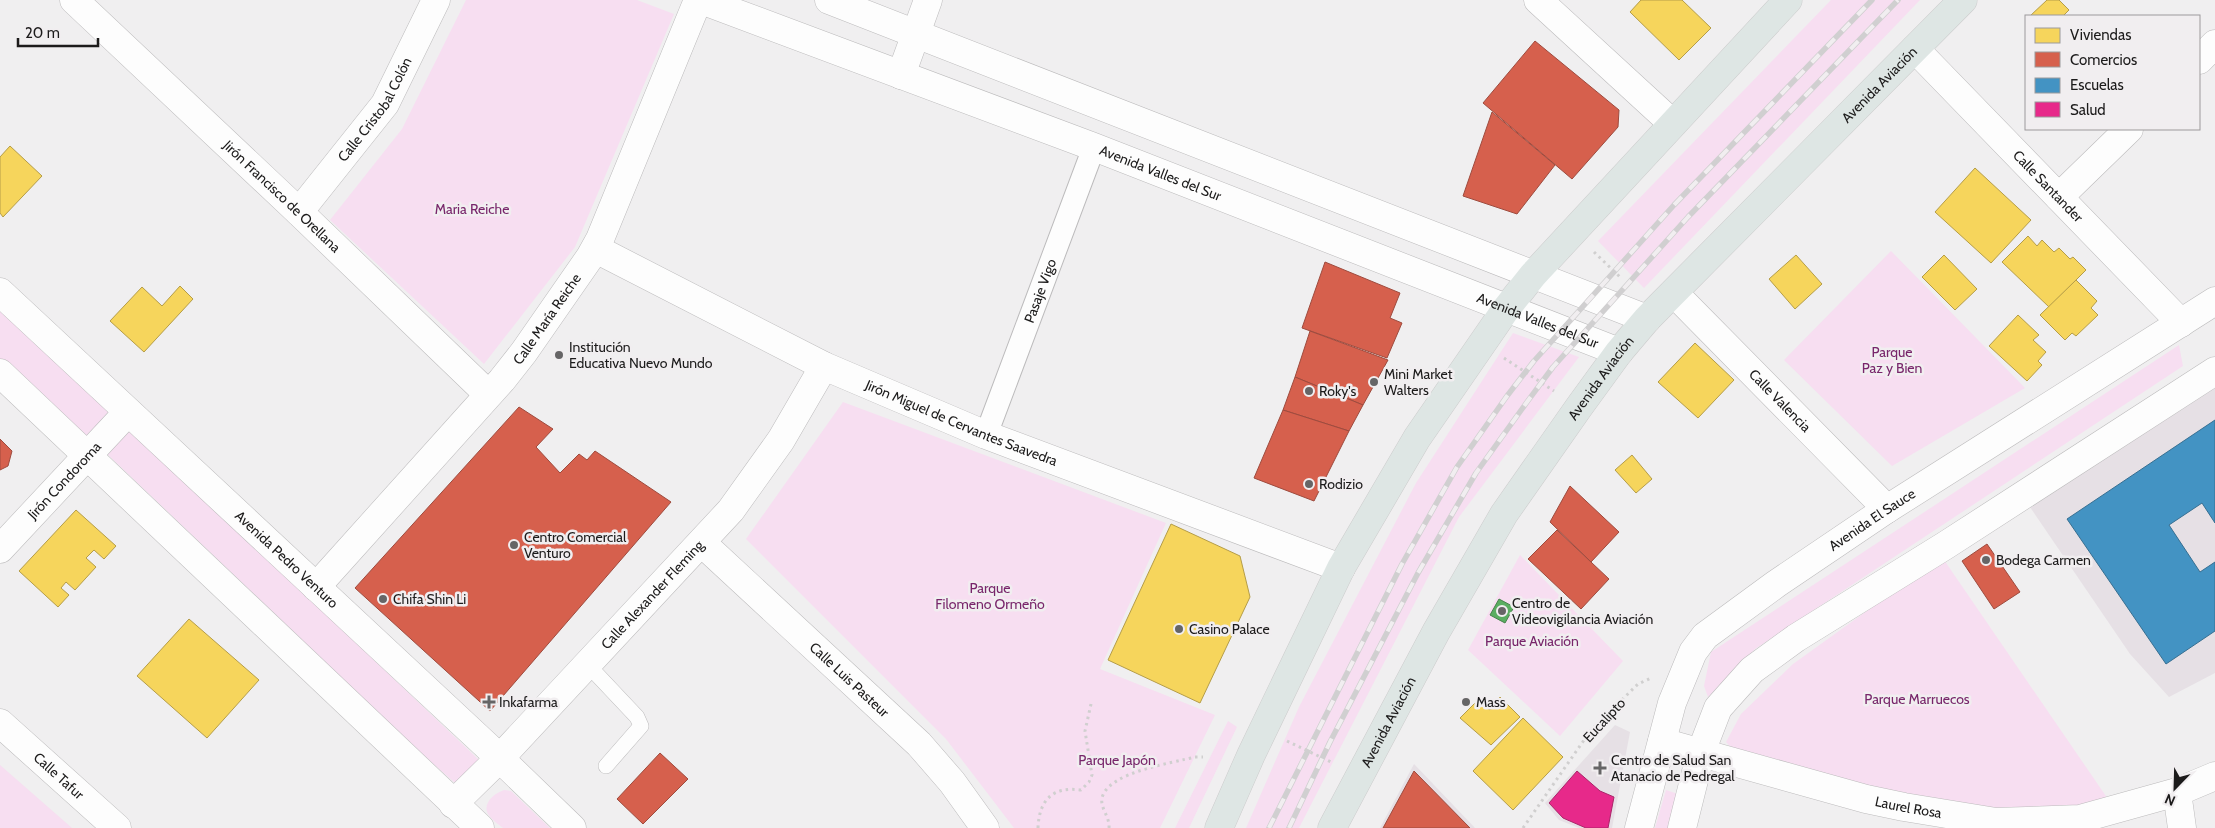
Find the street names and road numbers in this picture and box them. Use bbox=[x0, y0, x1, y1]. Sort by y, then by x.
street label: Avenida Aviación bbox=[1838, 43, 1921, 126]
street label: Calle Cristobal Colón bbox=[334, 54, 416, 165]
street label: Jirón Francisco de Orellana bbox=[219, 136, 345, 256]
street label: Avenida Valles del Sur bbox=[1097, 141, 1225, 205]
street label: Calle Santander bbox=[2009, 146, 2087, 226]
street label: Pasaje Vigo bbox=[1020, 256, 1060, 325]
street label: Calle María Reiche bbox=[509, 270, 585, 368]
street label: Avenida Valles del Sur bbox=[1474, 288, 1602, 352]
street label: Avenida Aviación bbox=[1564, 332, 1638, 423]
street label: Calle Valencia bbox=[1745, 365, 1815, 436]
street label: Jirón Miguel de Cervantes Saavedra bbox=[862, 375, 1060, 470]
street label: Jirón Condoroma bbox=[23, 438, 105, 524]
street label: Avenida El Sauce bbox=[1825, 484, 1919, 555]
street label: Avenida Pedro Venturo bbox=[231, 507, 342, 612]
street label: Calle Alexander Fleming bbox=[597, 536, 708, 653]
street label: Calle Luis Pasteur bbox=[806, 638, 894, 721]
street label: Avenida Aviación bbox=[1357, 673, 1420, 770]
street label: Eucalipto bbox=[1579, 694, 1629, 746]
street label: Calle Tafur bbox=[30, 748, 88, 804]
street label: Laurel Rosa bbox=[1873, 792, 1943, 822]

